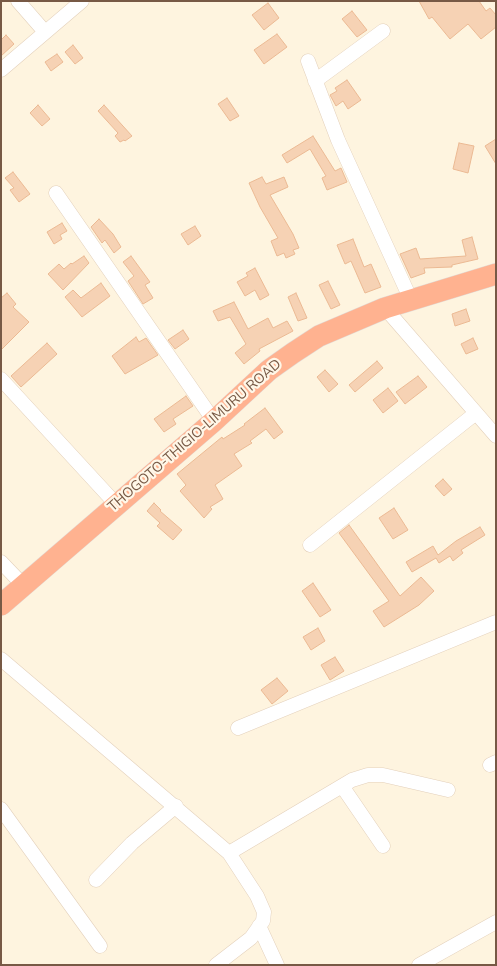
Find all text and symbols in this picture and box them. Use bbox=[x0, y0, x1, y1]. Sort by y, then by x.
street label: THOGOTO-THIGIO-LIMURU ROAD bbox=[105, 356, 285, 516]

